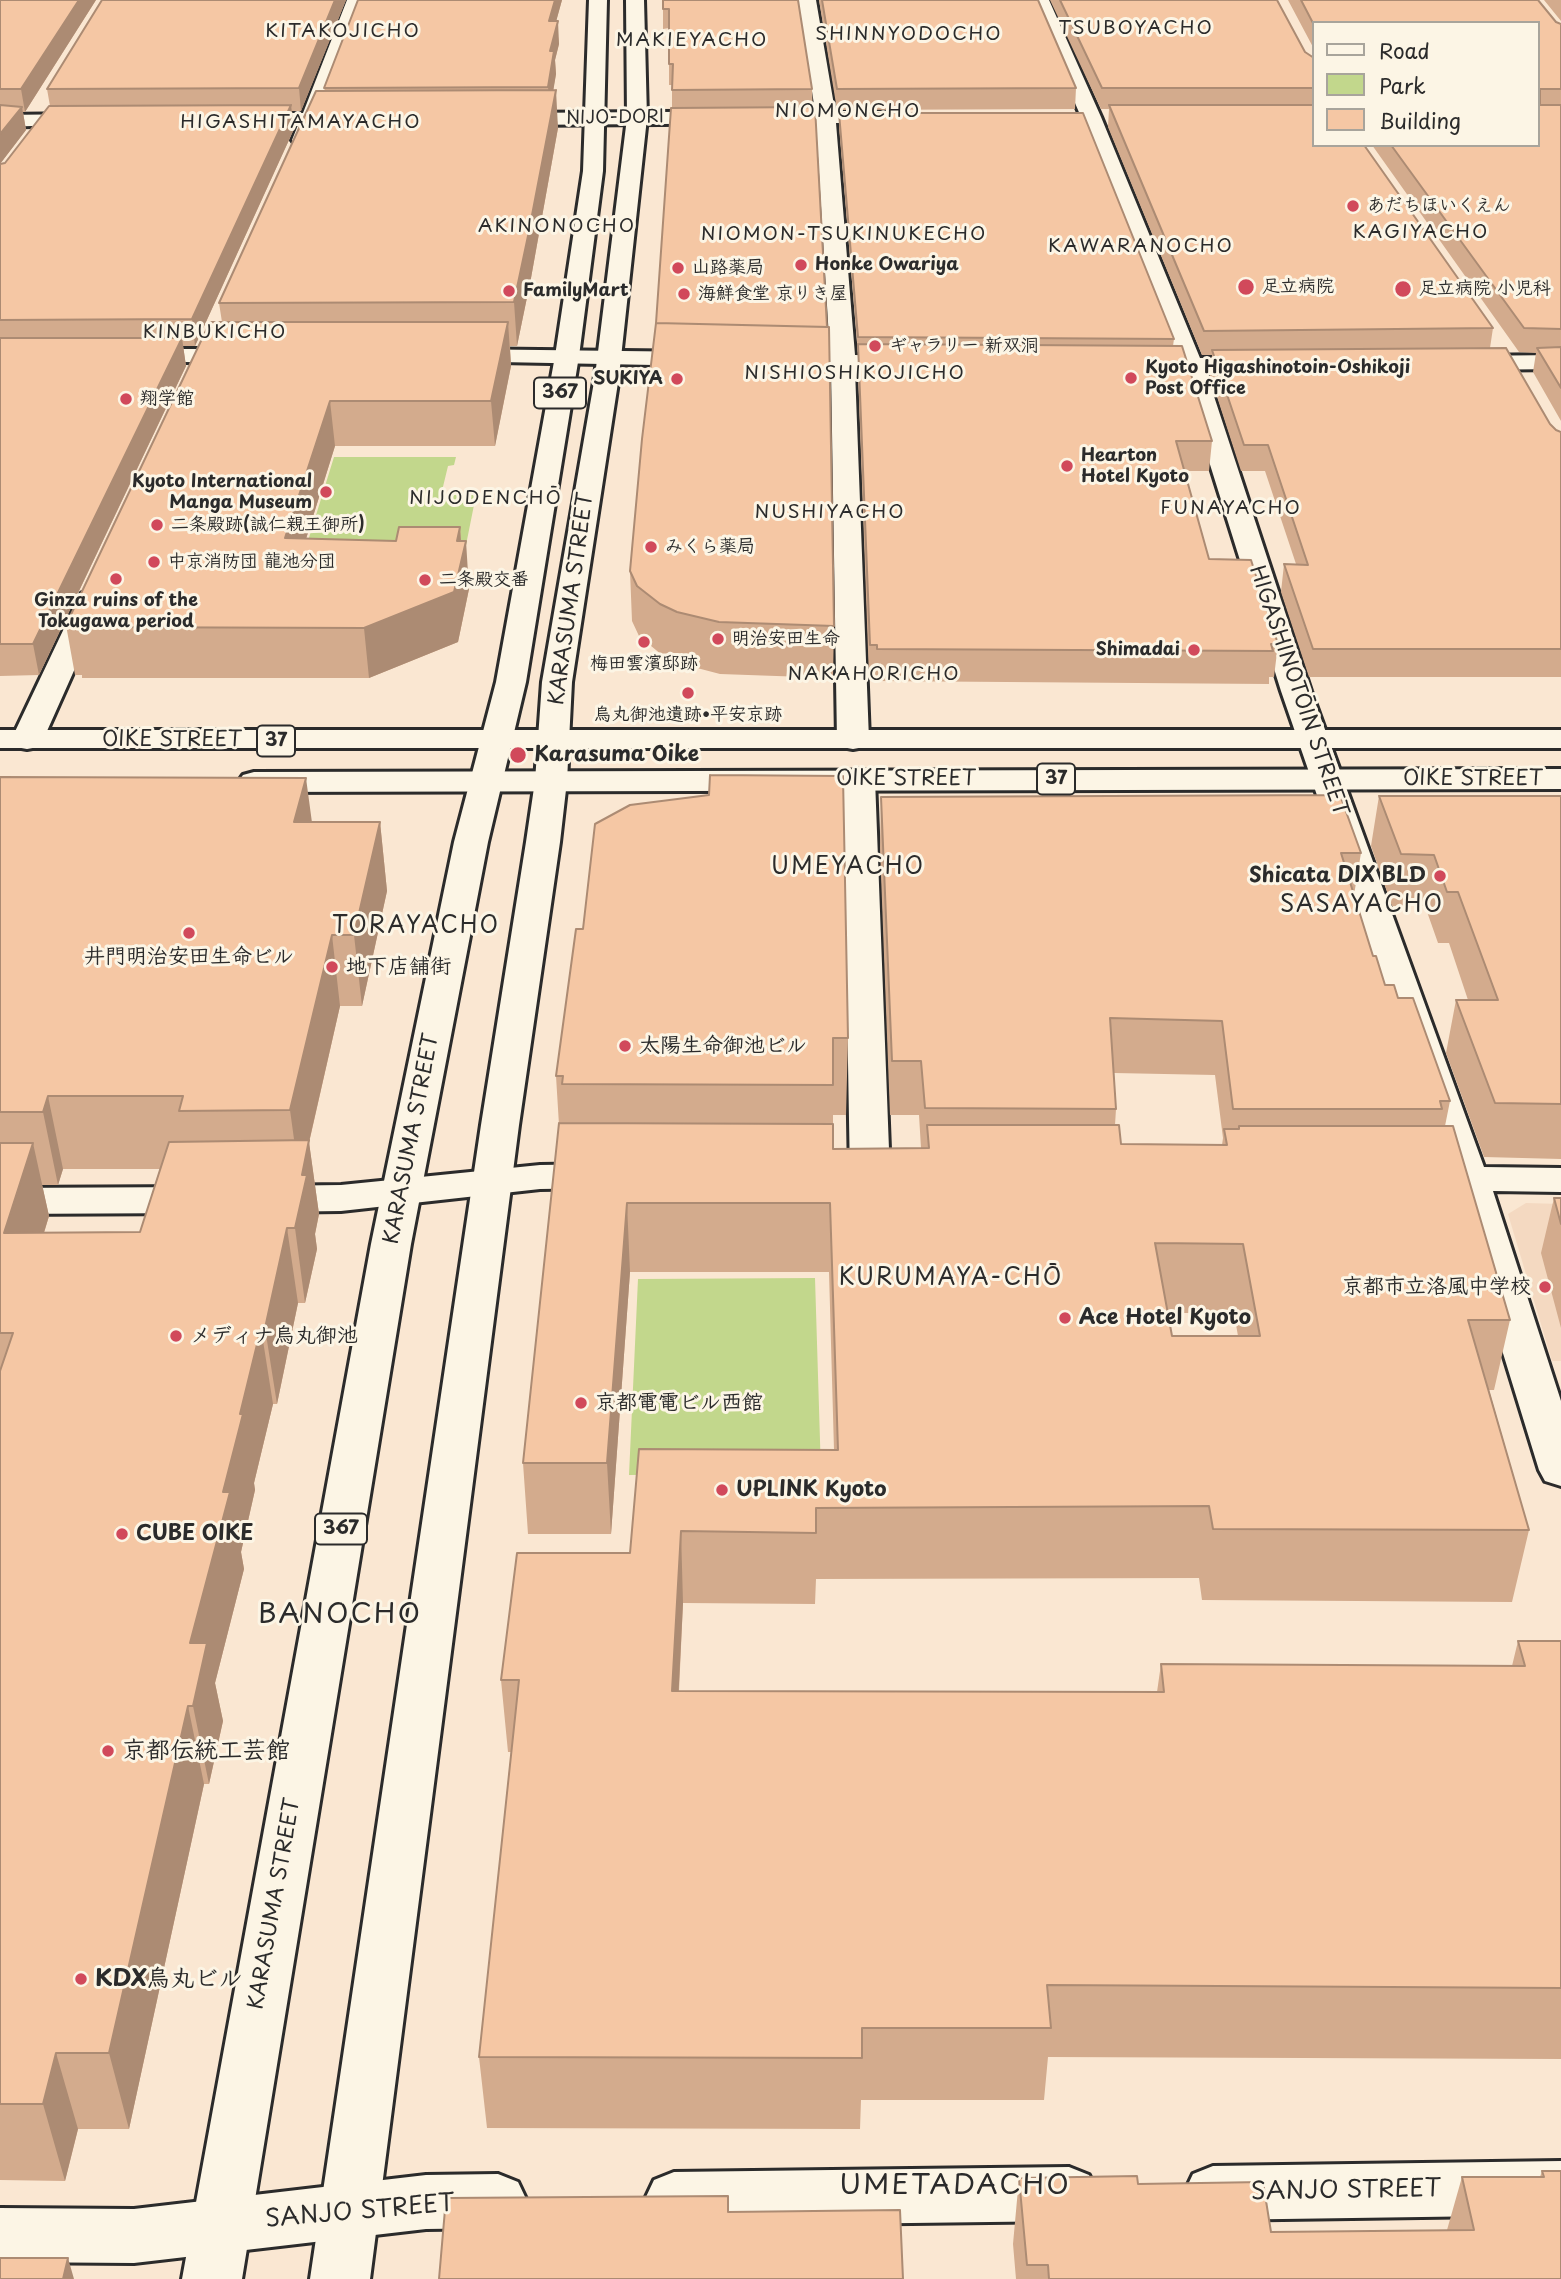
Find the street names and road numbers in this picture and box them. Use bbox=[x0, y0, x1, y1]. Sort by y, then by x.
street label: NIJO-DORI bbox=[566, 106, 664, 130]
road number: 367 bbox=[534, 378, 586, 408]
street label: KARASUMA STREET bbox=[545, 491, 599, 707]
street label: HIGASHINOTŌIN STREET bbox=[1243, 562, 1353, 820]
road number: 37 bbox=[257, 726, 295, 756]
street label: OIKE STREET bbox=[102, 727, 242, 753]
road number: 37 bbox=[1037, 764, 1075, 794]
street label: OIKE STREET bbox=[836, 766, 976, 792]
street label: OIKE STREET bbox=[1403, 766, 1543, 792]
street label: KARASUMA STREET bbox=[379, 1032, 445, 1246]
road number: 367 bbox=[315, 1513, 367, 1544]
street label: KARASUMA STREET bbox=[244, 1796, 306, 2012]
street label: SANJO STREET bbox=[1251, 2175, 1441, 2207]
street label: SANJO STREET bbox=[264, 2189, 456, 2235]

